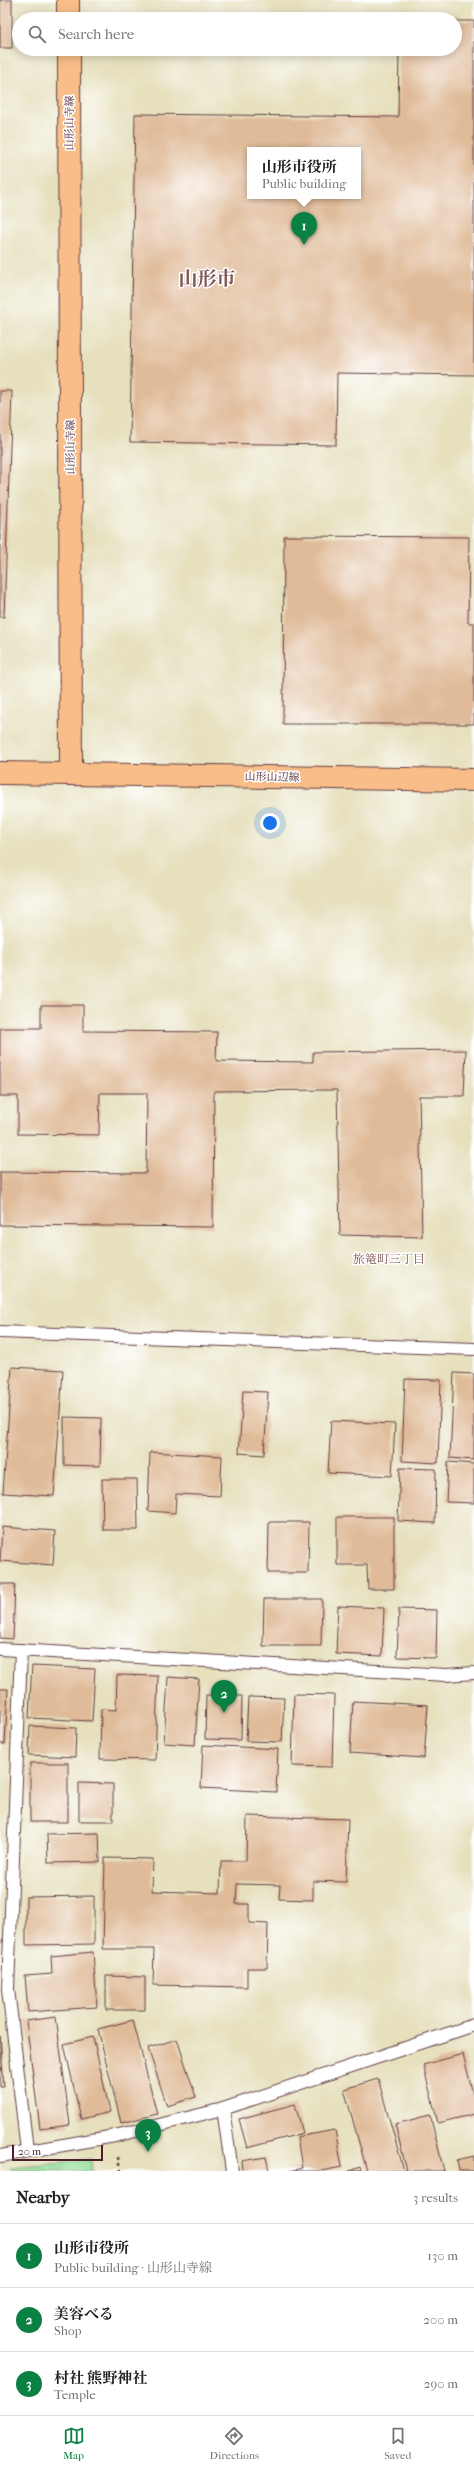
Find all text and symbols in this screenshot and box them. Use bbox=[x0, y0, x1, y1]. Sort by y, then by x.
search box bbox=[12, 12, 462, 56]
icon: search bbox=[26, 23, 48, 45]
text: Search here bbox=[58, 25, 134, 43]
street label: 山形山寺線 bbox=[63, 96, 76, 151]
popup bbox=[247, 147, 361, 199]
text: 山形市役所 bbox=[262, 158, 337, 176]
text: Public building bbox=[262, 176, 346, 191]
pin: 1 bbox=[291, 212, 317, 245]
district label: 山形市 bbox=[178, 268, 236, 290]
street label: 山形山寺線 bbox=[64, 420, 77, 475]
street label: 山形山辺線 bbox=[244, 770, 300, 784]
your location bbox=[260, 813, 280, 833]
district label: 旅篭町三丁目 bbox=[353, 1252, 425, 1266]
pin: 2 bbox=[211, 1680, 237, 1713]
pin: 3 bbox=[135, 2119, 161, 2152]
scale bar bbox=[12, 2143, 103, 2162]
text: 20 m bbox=[18, 2145, 41, 2158]
text: Nearby bbox=[16, 2187, 70, 2207]
text: 3 results bbox=[413, 2190, 458, 2205]
text: 山形市役所 bbox=[54, 2239, 129, 2257]
text: 1 bbox=[27, 2248, 31, 2263]
text: 130 m bbox=[427, 2248, 458, 2263]
text: Public building · 山形山寺線 bbox=[54, 2260, 212, 2275]
text: 美容べる bbox=[54, 2305, 114, 2323]
text: 2 bbox=[26, 2312, 32, 2327]
text: 200 m bbox=[423, 2312, 458, 2327]
text: Shop bbox=[54, 2323, 82, 2338]
text: 村社 熊野神社 bbox=[54, 2369, 147, 2387]
text: 3 bbox=[26, 2376, 32, 2391]
text: 290 m bbox=[424, 2376, 458, 2391]
text: Temple bbox=[54, 2387, 96, 2402]
tab: Map bbox=[63, 2425, 85, 2462]
tab: Directions bbox=[210, 2425, 259, 2462]
tab: Saved bbox=[384, 2425, 411, 2462]

